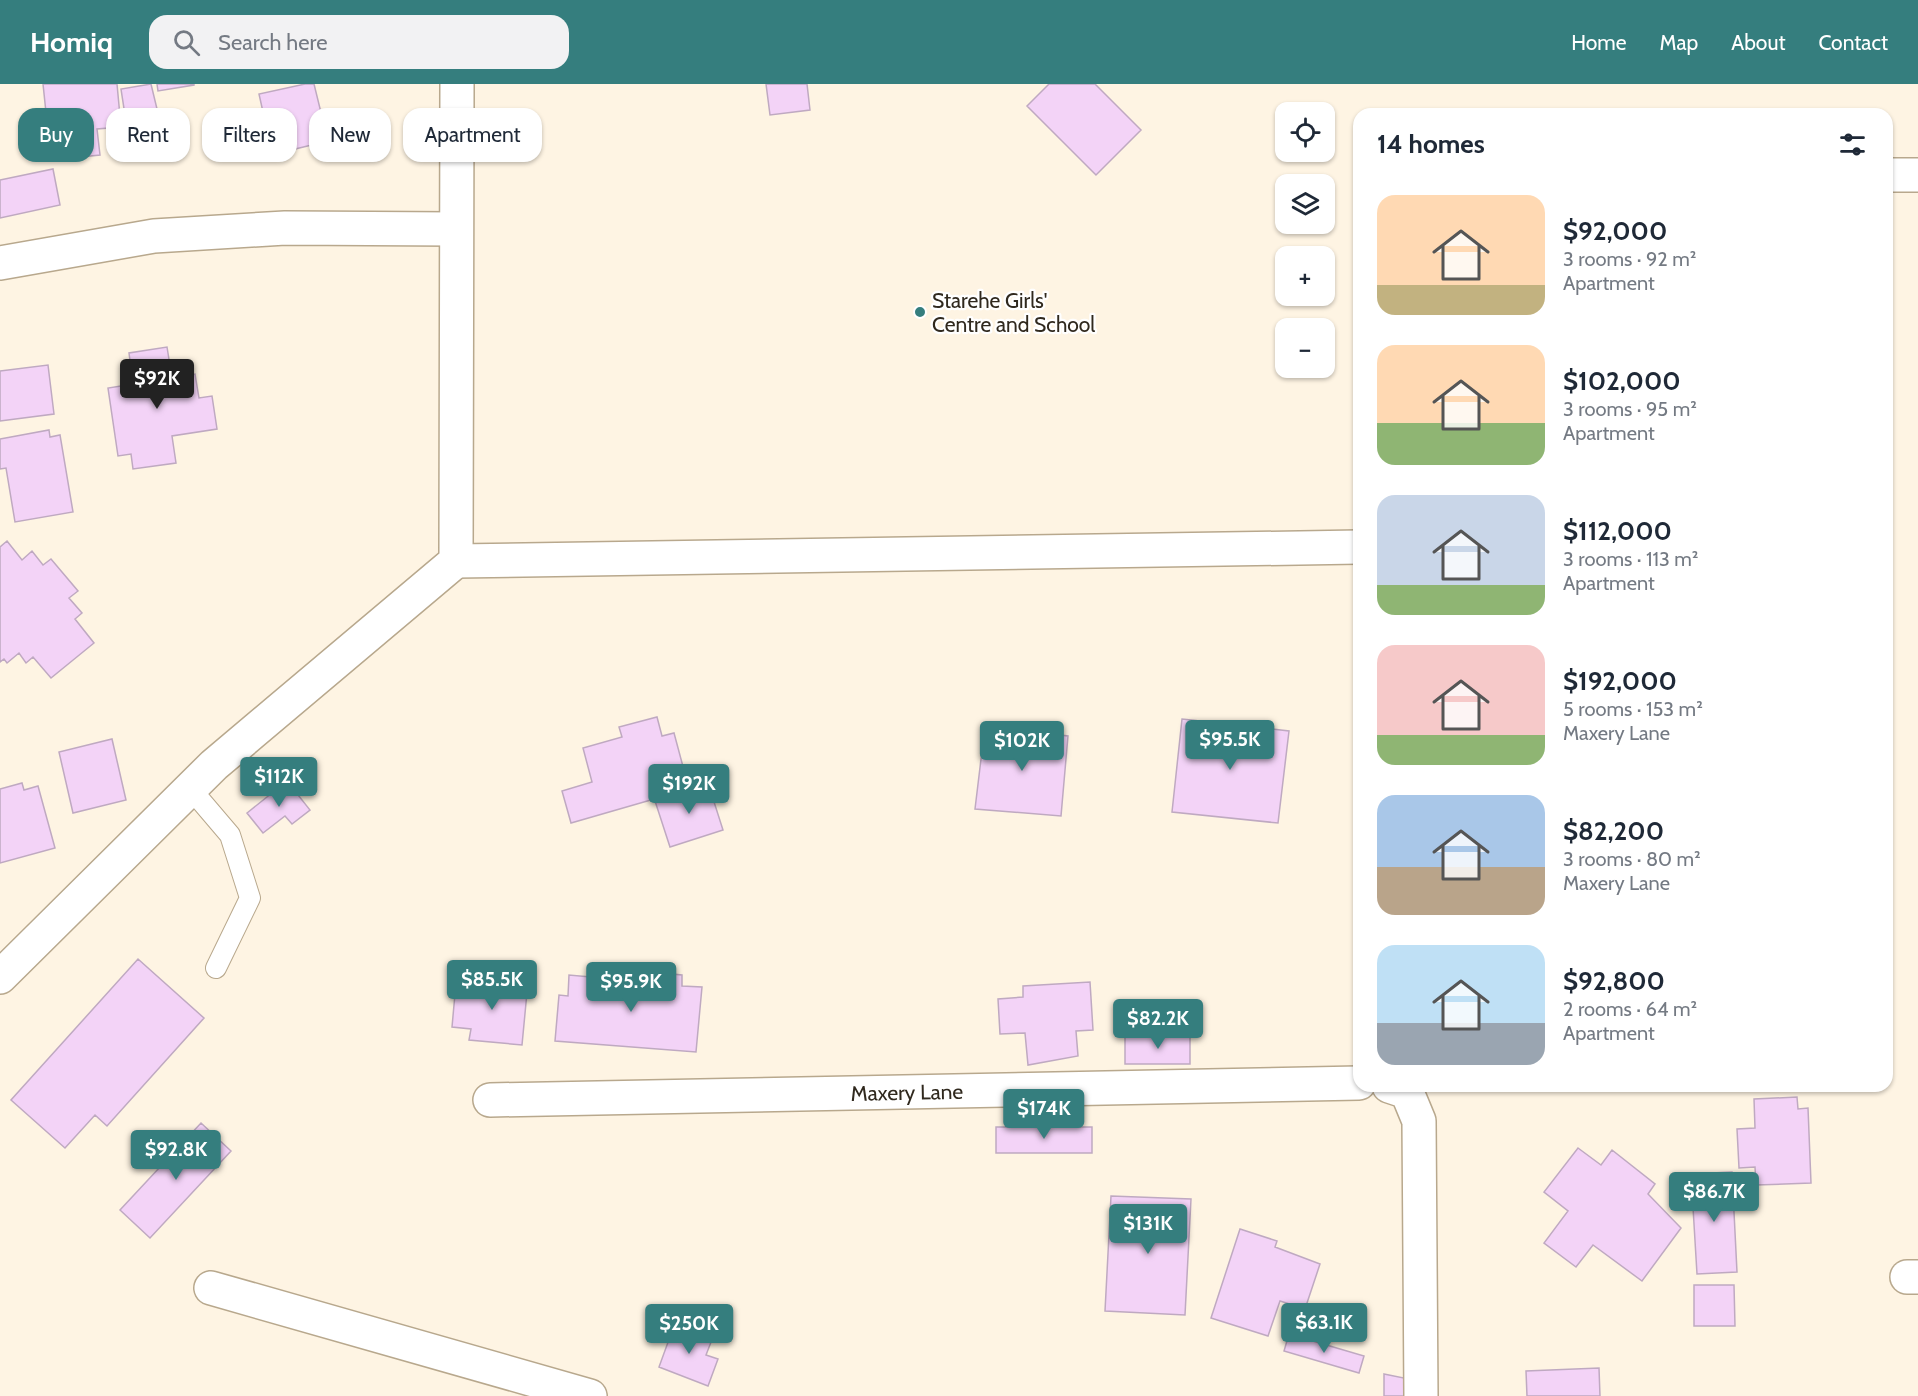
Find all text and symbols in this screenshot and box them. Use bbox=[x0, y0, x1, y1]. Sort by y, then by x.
search box bbox=[149, 15, 569, 69]
text: Homiq bbox=[30, 25, 113, 59]
icon: search bbox=[170, 26, 203, 59]
text: Search here bbox=[218, 29, 327, 56]
text: Home bbox=[1571, 30, 1627, 55]
text: Map bbox=[1660, 30, 1698, 55]
text: About bbox=[1731, 30, 1785, 55]
text: Contact bbox=[1818, 30, 1888, 55]
map controls bbox=[1275, 102, 1335, 378]
button: locate bbox=[1275, 102, 1335, 162]
chip: Buy bbox=[18, 108, 94, 162]
chip: Rent bbox=[106, 108, 190, 162]
chip: Filters bbox=[202, 108, 297, 162]
chip: New bbox=[309, 108, 391, 162]
chip: Apartment bbox=[403, 108, 542, 162]
text: 14 homes bbox=[1377, 128, 1485, 160]
icon: filters bbox=[1836, 128, 1869, 161]
button: layers bbox=[1275, 174, 1335, 234]
text: $92,000 bbox=[1563, 215, 1667, 247]
icon: home bbox=[1425, 219, 1497, 291]
button: + bbox=[1275, 246, 1335, 306]
text: 3 rooms · 92 m² bbox=[1563, 247, 1696, 271]
text: Apartment bbox=[1563, 271, 1655, 295]
place label: Starehe Girls' Centre and School bbox=[932, 288, 1095, 337]
marker: Starehe Girls' Centre and School bbox=[913, 305, 927, 319]
button: − bbox=[1275, 318, 1335, 378]
pin: $92K bbox=[121, 359, 193, 410]
text: $102,000 bbox=[1563, 365, 1681, 397]
text: $92K bbox=[134, 366, 180, 390]
icon: home bbox=[1425, 369, 1497, 441]
text: 3 rooms · 95 m² bbox=[1563, 397, 1697, 421]
text: Apartment bbox=[1563, 421, 1655, 445]
text: $112,000 bbox=[1563, 515, 1672, 547]
icon: home bbox=[1425, 519, 1497, 591]
text: 3 rooms · 113 m² bbox=[1563, 547, 1699, 571]
text: Apartment bbox=[1563, 571, 1655, 595]
text: $192,000 bbox=[1563, 665, 1677, 697]
icon: home bbox=[1425, 669, 1497, 741]
text: 5 rooms · 153 m² bbox=[1563, 697, 1703, 721]
pin: $95.5K bbox=[1181, 720, 1279, 771]
pin: $102K bbox=[980, 721, 1064, 772]
text: Maxery Lane bbox=[1563, 721, 1670, 745]
text: $95.5K bbox=[1199, 727, 1261, 751]
text: $102K bbox=[994, 728, 1050, 752]
pin: $112K bbox=[237, 757, 321, 808]
text: $112K bbox=[254, 764, 304, 788]
pin: $192K bbox=[647, 764, 731, 815]
text: $192K bbox=[662, 771, 716, 795]
text: $82,200 bbox=[1563, 815, 1664, 847]
icon: home bbox=[1425, 819, 1497, 891]
text: 3 rooms · 80 m² bbox=[1563, 847, 1701, 871]
text: Maxery Lane bbox=[1563, 871, 1670, 895]
pin: $85.5K bbox=[443, 960, 541, 1011]
pin: $95.9K bbox=[582, 962, 680, 1013]
text: $92,800 bbox=[1563, 965, 1665, 997]
text: $85.5K bbox=[461, 967, 523, 991]
text: $95.9K bbox=[600, 969, 662, 993]
icon: home bbox=[1425, 969, 1497, 1041]
text: 2 rooms · 64 m² bbox=[1563, 997, 1697, 1021]
pin: $82.2K bbox=[1109, 999, 1207, 1050]
text: $82.2K bbox=[1127, 1006, 1189, 1030]
text: Apartment bbox=[1563, 1021, 1655, 1045]
street label: Maxery Lane bbox=[850, 1078, 964, 1105]
pin: $174K bbox=[1002, 1089, 1086, 1140]
text: $174K bbox=[1017, 1096, 1071, 1120]
pin: $92.8K bbox=[127, 1130, 225, 1181]
text: $92.8K bbox=[145, 1137, 207, 1161]
pin: $86.7K bbox=[1665, 1172, 1763, 1223]
text: $86.7K bbox=[1683, 1179, 1745, 1203]
pin: $131K bbox=[1106, 1204, 1190, 1255]
text: $131K bbox=[1123, 1211, 1173, 1235]
pin: $63.1K bbox=[1275, 1303, 1373, 1354]
pin: $250K bbox=[647, 1304, 731, 1355]
text: $63.1K bbox=[1295, 1310, 1353, 1334]
text: $250K bbox=[659, 1311, 719, 1335]

